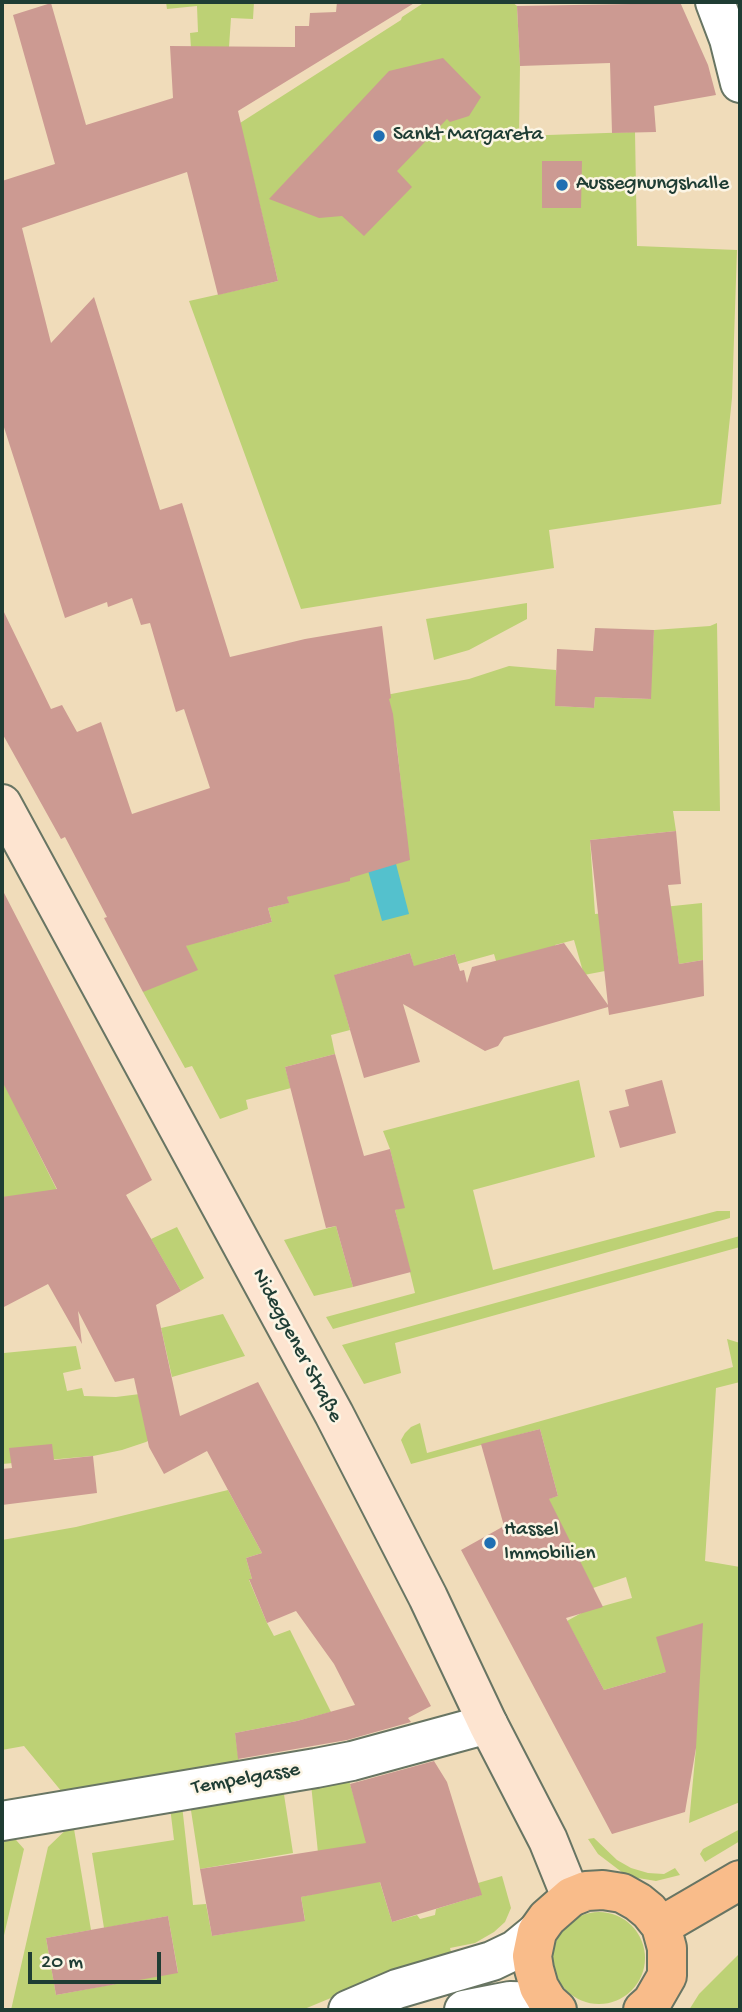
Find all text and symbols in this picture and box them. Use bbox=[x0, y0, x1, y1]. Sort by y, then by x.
place label: Sankt Margareta bbox=[393, 123, 543, 149]
marker: Sankt Margareta bbox=[371, 128, 387, 144]
place label: Aussegnungshalle bbox=[576, 172, 729, 198]
marker: Aussegnungshalle bbox=[554, 177, 570, 193]
street label: Nideggener Straße bbox=[245, 1265, 347, 1427]
place label: Hassel Immobilien bbox=[504, 1518, 595, 1568]
marker: Hassel Immobilien bbox=[482, 1535, 498, 1551]
street label: Tempelgasse bbox=[190, 1758, 302, 1802]
scale bar bbox=[32, 1938, 164, 1982]
text: 20 m bbox=[41, 1951, 83, 1976]

